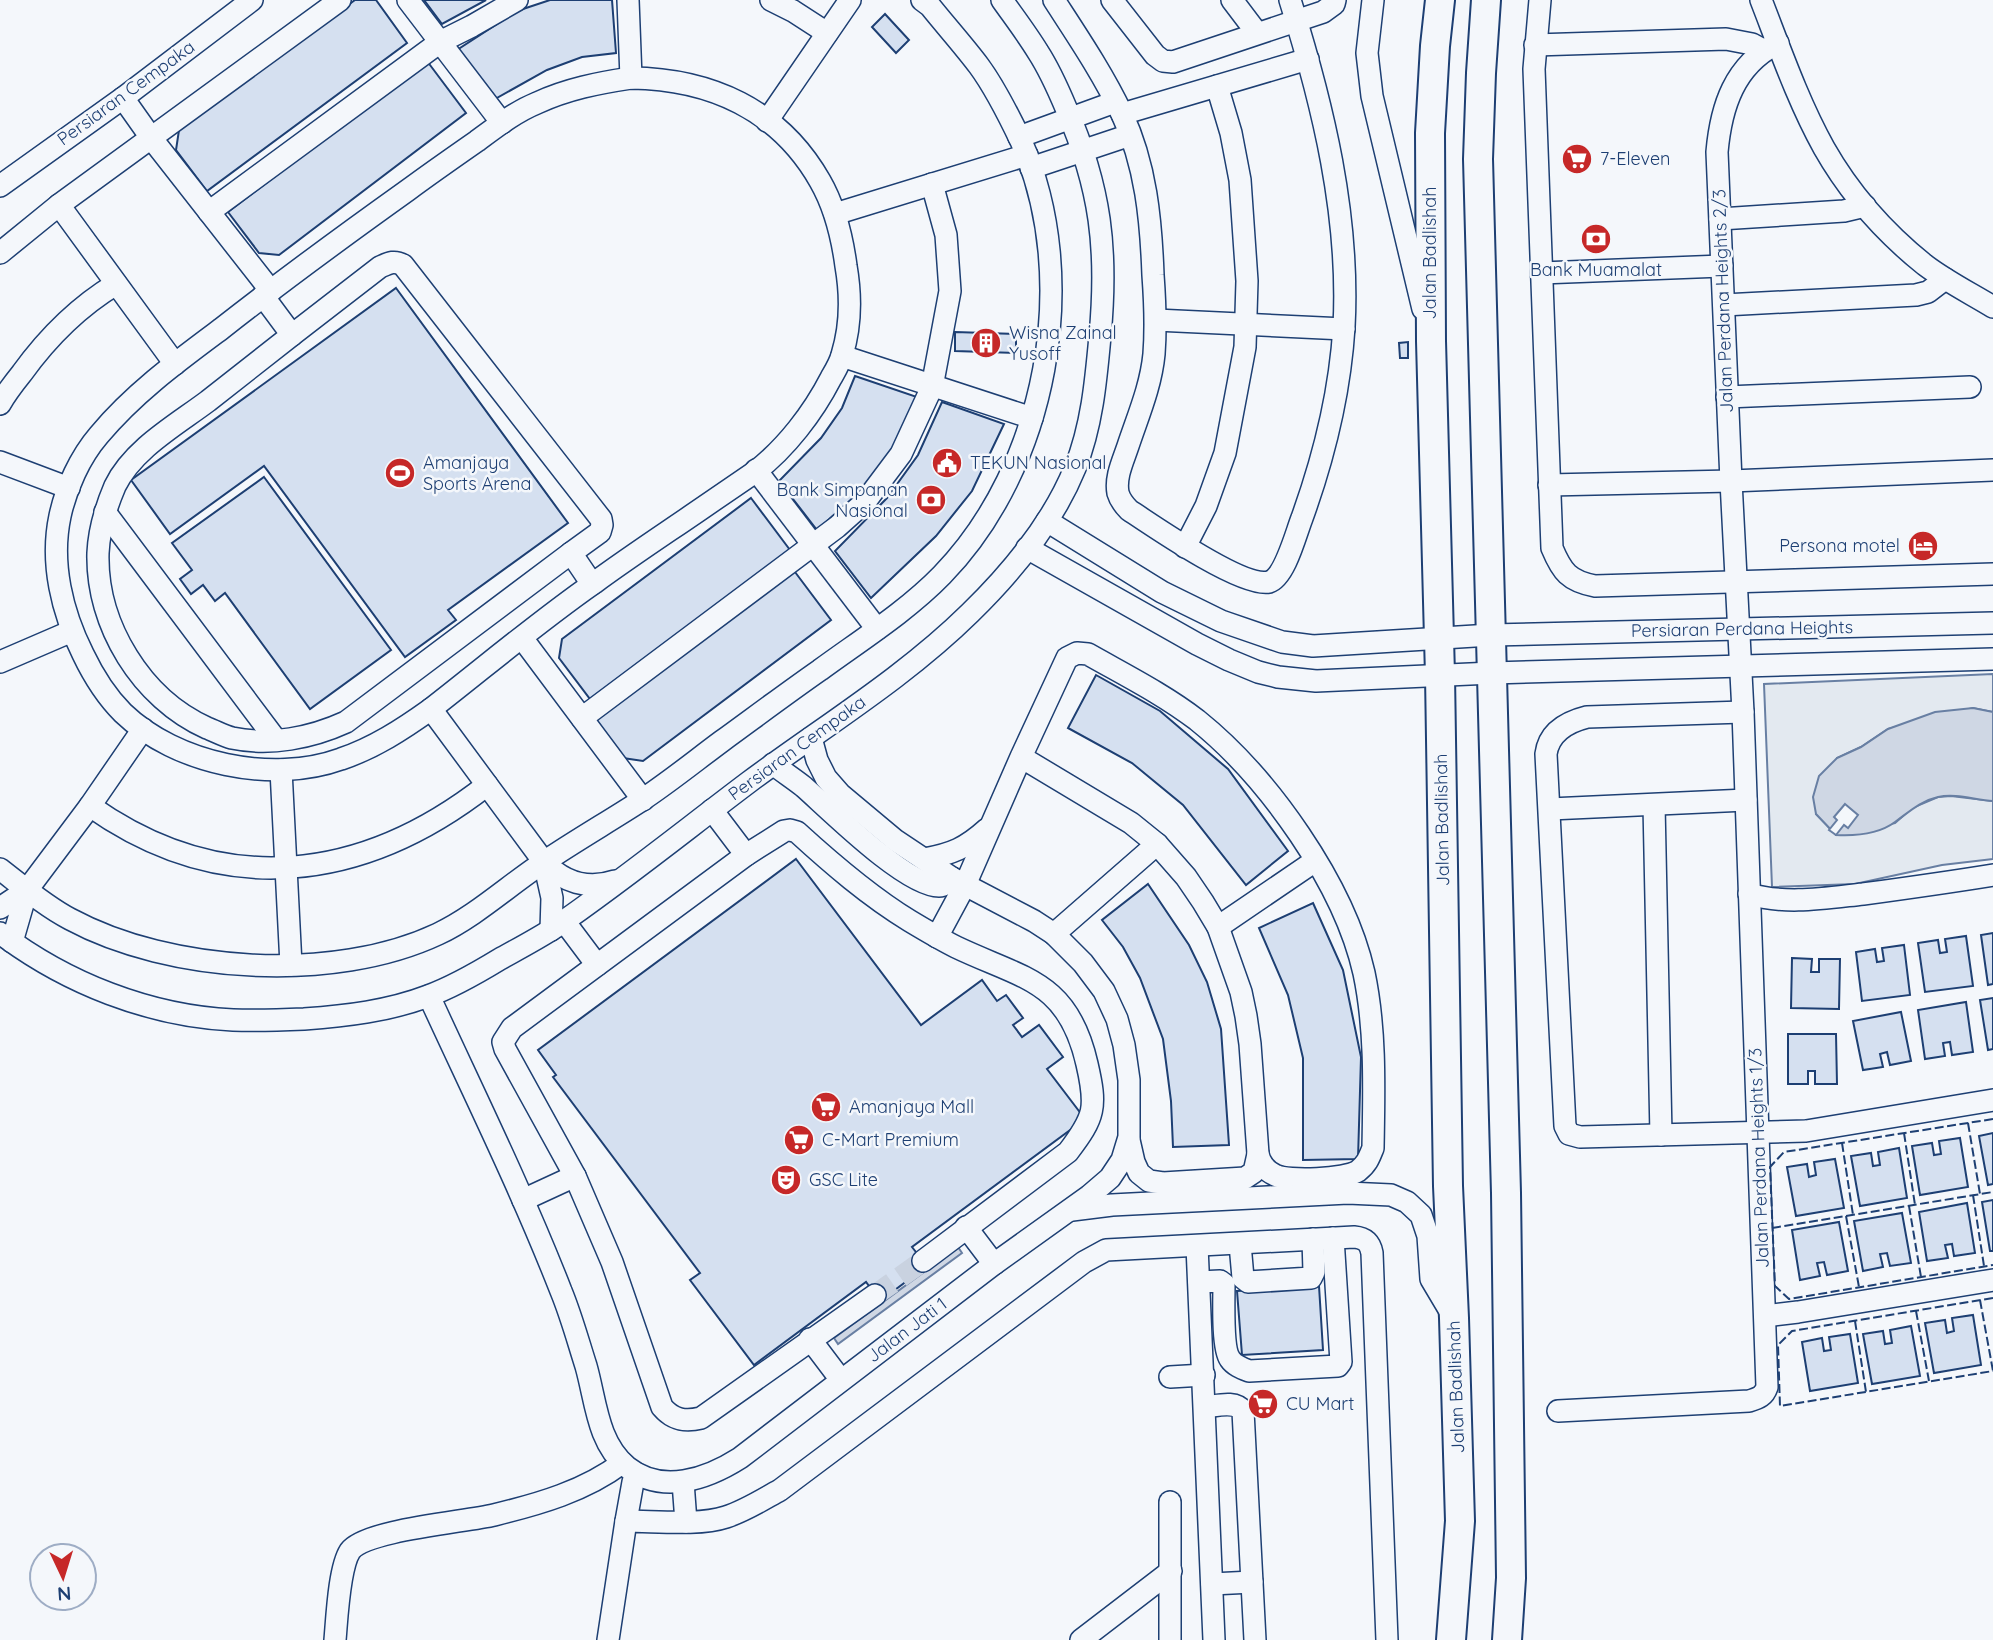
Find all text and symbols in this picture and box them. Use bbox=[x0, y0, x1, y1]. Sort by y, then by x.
street label: Persiaran Cempaka bbox=[52, 35, 199, 150]
supermarket icon: 7-Eleven bbox=[1560, 142, 1594, 176]
place label: 7-Eleven bbox=[1600, 147, 1671, 170]
street label: Jalan Badlishah bbox=[1418, 187, 1441, 319]
street label: Jalan Perdana Heights 2/3 bbox=[1707, 189, 1738, 413]
bank icon: Bank Muamalat bbox=[1579, 222, 1613, 256]
place label: Bank Muamalat bbox=[1530, 258, 1662, 281]
place label: Wisna Zainal Yusoff bbox=[1009, 321, 1117, 365]
building icon: Wisna Zainal Yusoff bbox=[969, 326, 1003, 360]
public building icon: TEKUN Nasional bbox=[930, 446, 964, 480]
place label: Amanjaya Sports Arena bbox=[423, 451, 531, 495]
place label: TEKUN Nasional bbox=[970, 451, 1106, 474]
sports icon: Amanjaya Sports Arena bbox=[383, 456, 417, 490]
place label: Bank Simpanan Nasional bbox=[777, 478, 908, 522]
bank icon: Bank Simpanan Nasional bbox=[914, 483, 948, 517]
hotel icon: Persona motel bbox=[1906, 529, 1940, 563]
place label: Persona motel bbox=[1779, 534, 1900, 557]
street label: Persiaran Perdana Heights bbox=[1631, 615, 1853, 642]
street label: Persiaran Cempaka bbox=[723, 690, 870, 805]
street label: Jalan Badlishah bbox=[1429, 753, 1454, 887]
street label: Jalan Perdana Heights 1/3 bbox=[1743, 1047, 1774, 1269]
supermarket icon: Amanjaya Mall bbox=[809, 1090, 843, 1124]
place label: Amanjaya Mall bbox=[849, 1095, 974, 1118]
supermarket icon: C-Mart Premium bbox=[782, 1123, 816, 1157]
place label: C-Mart Premium bbox=[822, 1128, 959, 1151]
theatre icon: GSC Lite bbox=[769, 1163, 803, 1197]
place label: GSC Lite bbox=[809, 1168, 878, 1191]
street label: Jalan Jati 1 bbox=[862, 1292, 951, 1367]
street label: Jalan Badlishah bbox=[1442, 1320, 1469, 1454]
supermarket icon: CU Mart bbox=[1246, 1387, 1280, 1421]
place label: CU Mart bbox=[1286, 1392, 1354, 1415]
north arrow bbox=[28, 1542, 98, 1612]
text: N bbox=[56, 1582, 72, 1606]

